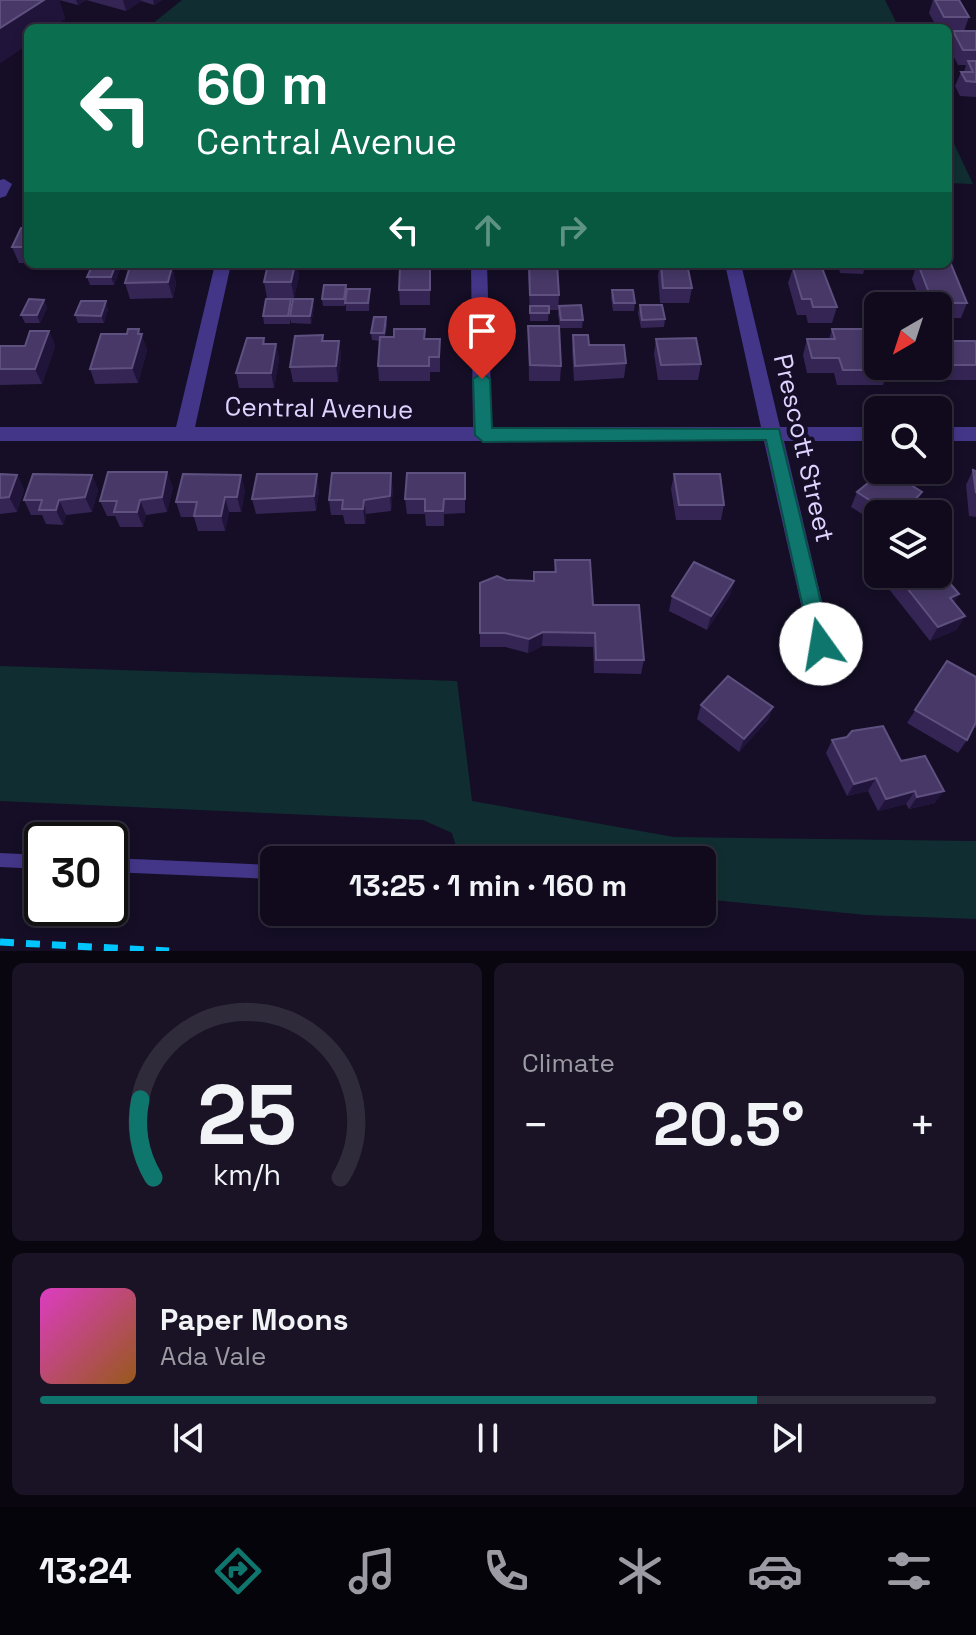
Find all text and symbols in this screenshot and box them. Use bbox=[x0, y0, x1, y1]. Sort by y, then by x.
text: 60 m bbox=[196, 49, 329, 120]
icon: left bbox=[64, 56, 168, 160]
text: Central Avenue bbox=[196, 119, 457, 165]
icon: left bbox=[382, 208, 426, 252]
icon: ahead bbox=[466, 208, 510, 252]
icon: right bbox=[550, 208, 594, 252]
north arrow bbox=[864, 292, 952, 380]
map controls bbox=[864, 292, 952, 588]
pin bbox=[448, 297, 516, 379]
icon: arrive bbox=[460, 309, 504, 353]
street label: Prescott Street bbox=[766, 351, 842, 545]
street label: Central Avenue bbox=[224, 389, 414, 427]
button: search bbox=[864, 396, 952, 484]
button: layers bbox=[864, 500, 952, 588]
position arrow bbox=[779, 602, 863, 686]
speed limit sign: 30 bbox=[24, 822, 128, 926]
text: 13:25 · 1 min · 160 m bbox=[349, 866, 627, 905]
text: Climate bbox=[522, 1046, 615, 1080]
text: 25 bbox=[197, 1062, 297, 1168]
text: 20.5° bbox=[653, 1086, 805, 1163]
text: − bbox=[522, 1097, 549, 1153]
text: + bbox=[909, 1097, 936, 1153]
text: km/h bbox=[213, 1157, 281, 1193]
text: Paper Moons bbox=[160, 1300, 349, 1339]
text: Ada Vale bbox=[160, 1339, 266, 1373]
icon: previous bbox=[167, 1416, 211, 1460]
icon: pause bbox=[466, 1416, 510, 1460]
icon: next bbox=[765, 1416, 809, 1460]
icon: directions bbox=[210, 1543, 266, 1599]
icon: music bbox=[344, 1543, 400, 1599]
icon: phone bbox=[478, 1543, 534, 1599]
icon: climate bbox=[612, 1543, 668, 1599]
icon: car bbox=[747, 1543, 803, 1599]
icon: filters bbox=[881, 1543, 937, 1599]
text: 13:24 bbox=[39, 1548, 132, 1594]

